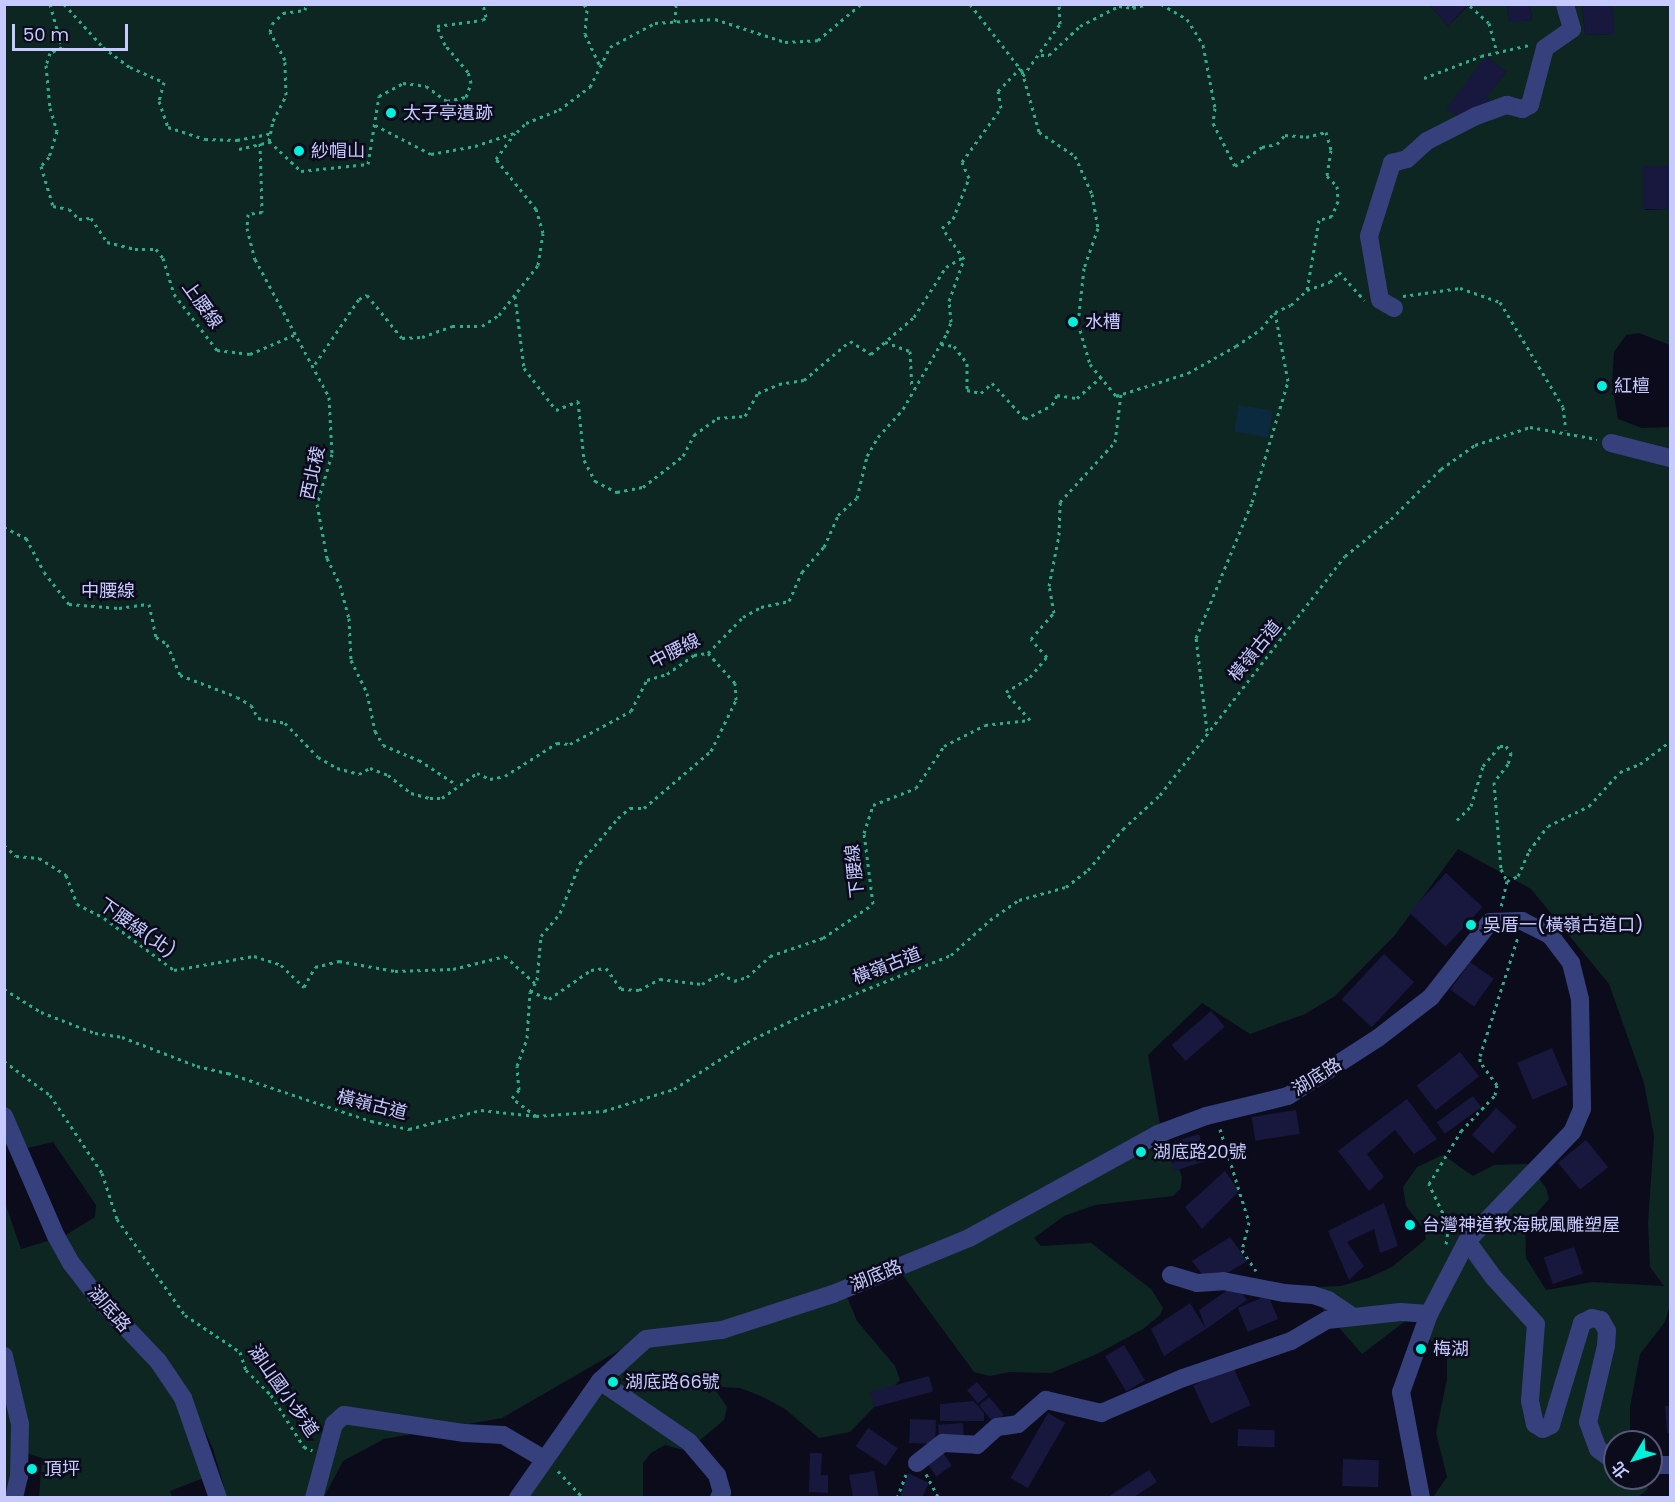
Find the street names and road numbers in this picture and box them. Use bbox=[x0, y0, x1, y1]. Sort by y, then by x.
street label: 上腰線 bbox=[177, 277, 227, 333]
street label: 西北稜 bbox=[297, 444, 329, 502]
street label: 中腰線 bbox=[81, 580, 135, 602]
street label: 橫嶺古道 bbox=[1224, 616, 1286, 686]
street label: 中腰線 bbox=[646, 629, 704, 673]
street label: 下腰線 bbox=[841, 843, 869, 899]
street label: 下腰線(北) bbox=[95, 894, 179, 962]
street label: 橫嶺古道 bbox=[850, 943, 924, 989]
street label: 湖底路 bbox=[1288, 1054, 1346, 1100]
street label: 橫嶺古道 bbox=[334, 1086, 410, 1124]
street label: 湖底路 bbox=[847, 1256, 905, 1296]
street label: 湖底路 bbox=[83, 1282, 135, 1336]
street label: 湖山國小步道 bbox=[243, 1341, 323, 1441]

